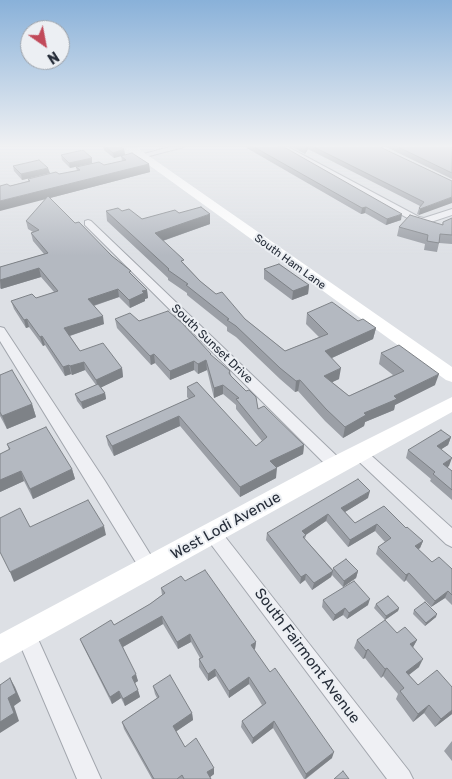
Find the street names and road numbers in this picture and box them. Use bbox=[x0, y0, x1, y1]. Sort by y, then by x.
street label: South Ham Lane bbox=[252, 232, 328, 292]
street label: South Sunset Drive bbox=[168, 301, 256, 387]
street label: West Lodi Avenue bbox=[168, 488, 284, 564]
street label: South Fairmont Avenue bbox=[250, 585, 364, 727]

